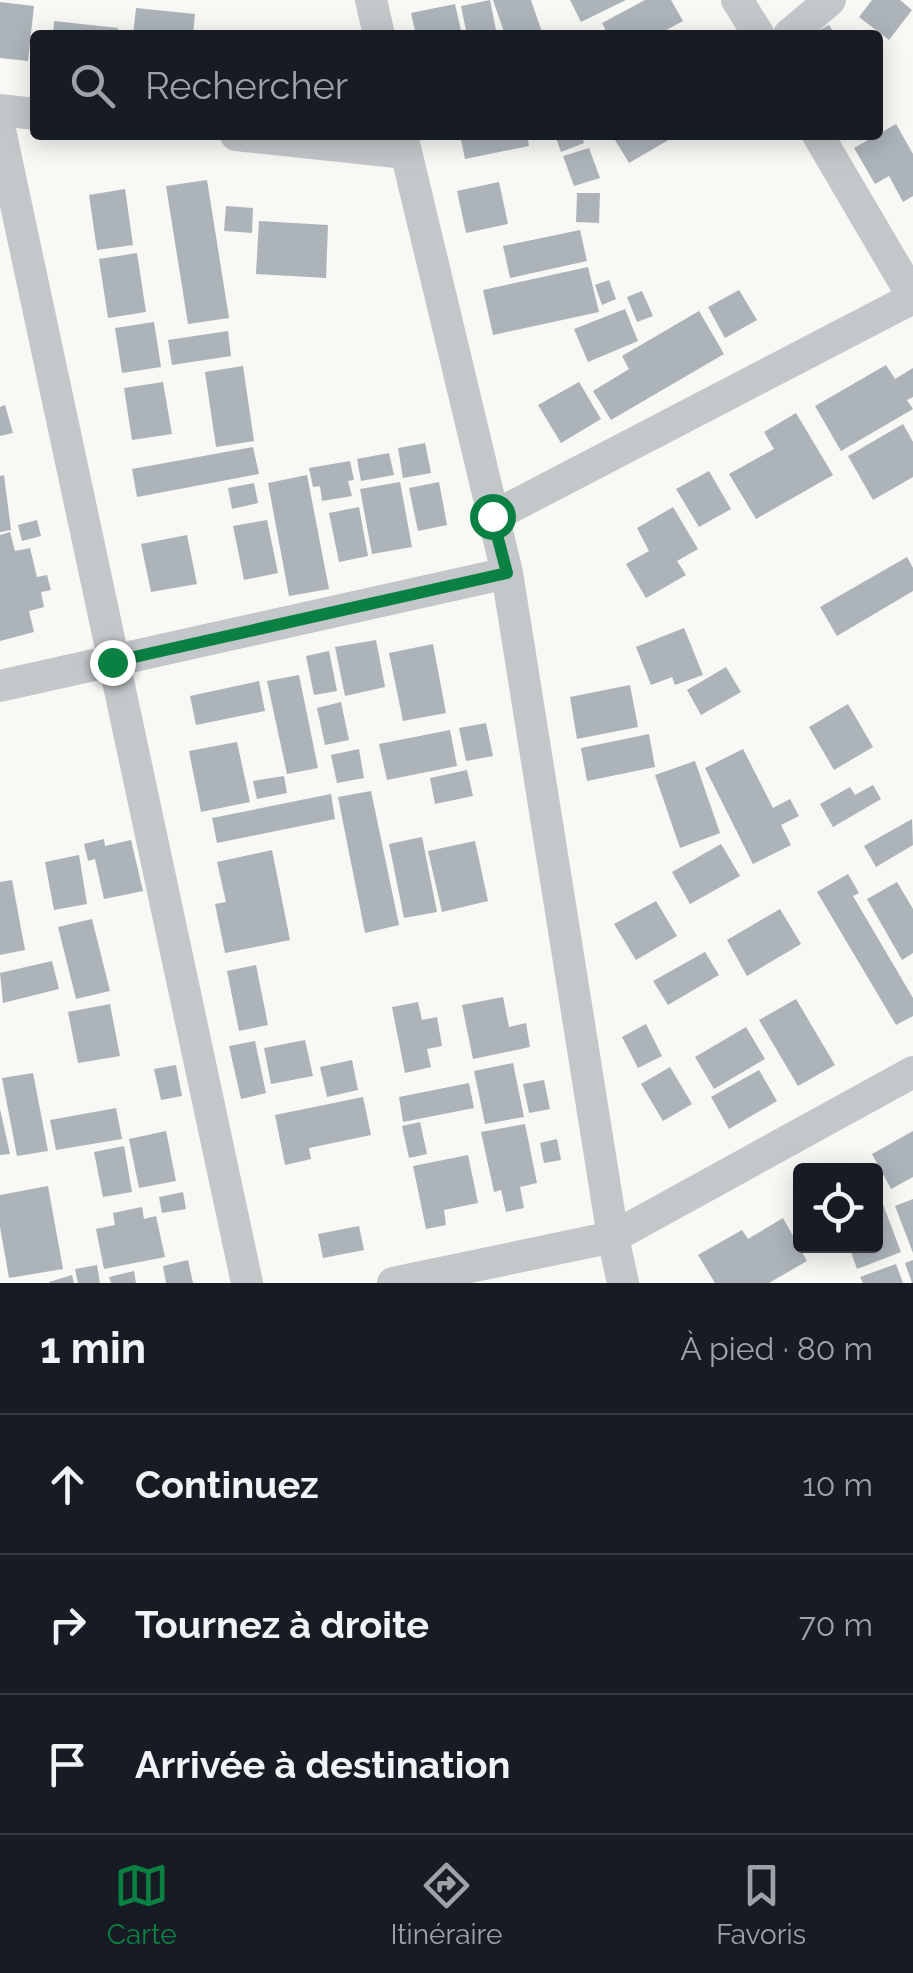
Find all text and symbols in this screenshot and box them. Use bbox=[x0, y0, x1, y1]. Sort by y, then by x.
search box bbox=[30, 30, 883, 140]
icon: search bbox=[65, 58, 120, 113]
text: Rechercher bbox=[145, 63, 348, 108]
route start bbox=[470, 494, 516, 540]
route end bbox=[90, 640, 136, 686]
map controls bbox=[793, 1163, 883, 1253]
button: locate bbox=[793, 1163, 883, 1253]
text: 1 min bbox=[40, 1324, 146, 1373]
text: À pied · 80 m bbox=[680, 1330, 873, 1367]
icon: ahead bbox=[40, 1457, 95, 1512]
text: Continuez bbox=[135, 1462, 319, 1507]
text: 10 m bbox=[802, 1466, 873, 1503]
icon: right bbox=[40, 1597, 95, 1652]
text: Tournez à droite bbox=[135, 1602, 429, 1647]
text: 70 m bbox=[799, 1606, 873, 1643]
icon: arrive bbox=[40, 1737, 95, 1792]
text: Arrivée à destination bbox=[135, 1742, 511, 1787]
tab: Carte bbox=[107, 1858, 177, 1951]
tab: Itinéraire bbox=[390, 1858, 502, 1951]
tab: Favoris bbox=[716, 1858, 806, 1951]

